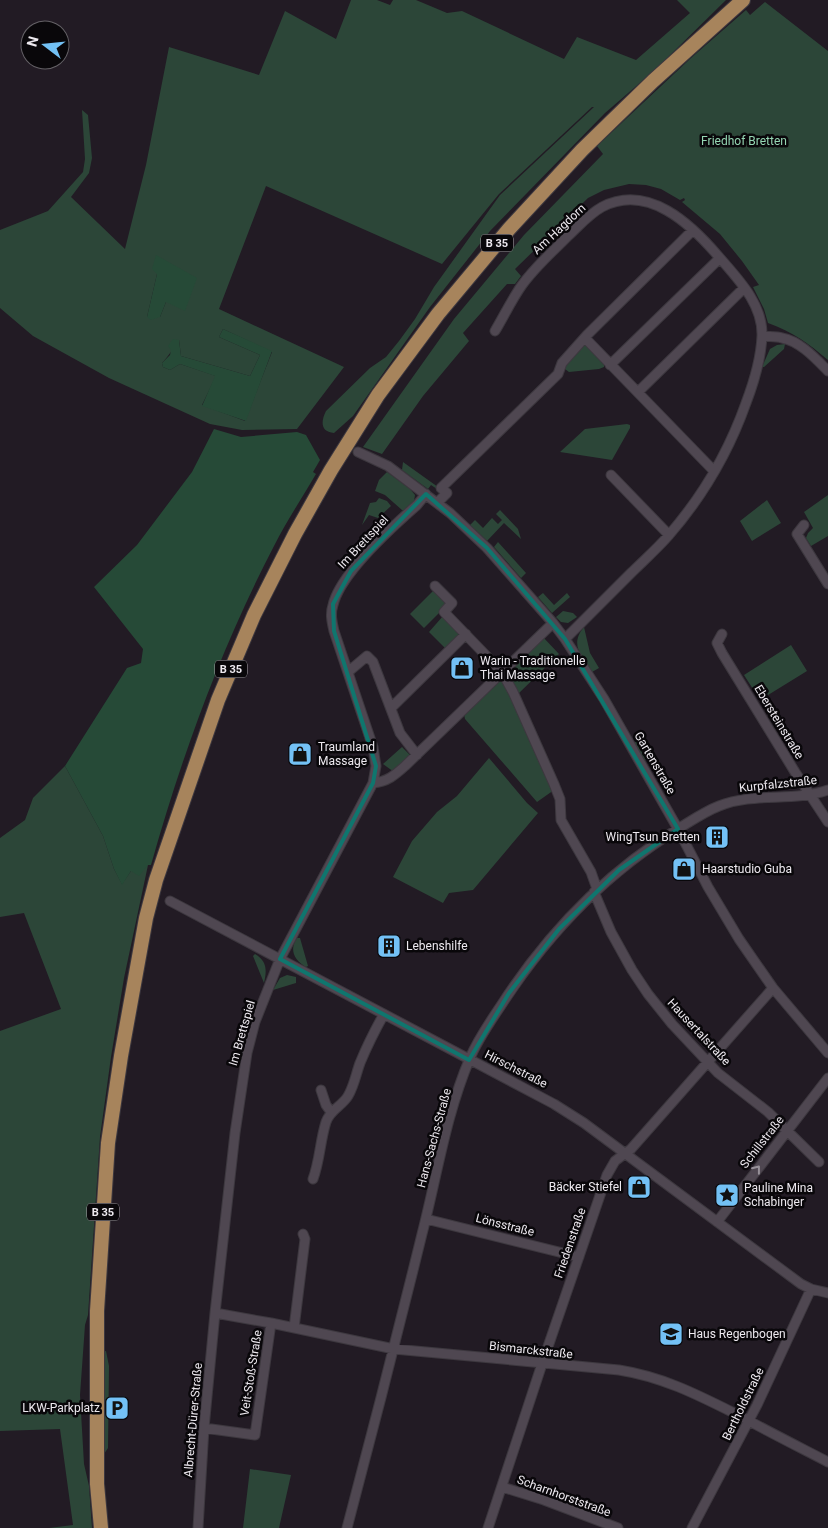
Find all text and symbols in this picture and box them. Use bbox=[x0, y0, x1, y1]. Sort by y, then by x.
north arrow bbox=[20, 20, 70, 70]
text: N bbox=[23, 34, 42, 48]
park label: Friedhof Bretten bbox=[701, 134, 787, 148]
street label: Am Hagdorn bbox=[530, 201, 588, 257]
road number: B 35 bbox=[481, 234, 513, 252]
street label: Im Brettspiel bbox=[335, 513, 391, 571]
place label: Warin - Traditionelle Thai Massage bbox=[480, 654, 585, 682]
shop icon: Warin - Traditionelle Thai Massage bbox=[449, 655, 475, 681]
road number: B 35 bbox=[215, 661, 247, 678]
street label: Ebersteinstraße bbox=[751, 682, 807, 762]
street label: Gartenstraße bbox=[631, 729, 679, 797]
place label: Traumland Massage bbox=[318, 740, 375, 768]
shop icon: Traumland Massage bbox=[287, 741, 313, 767]
street label: Kurpfalzstraße bbox=[738, 773, 818, 795]
building icon: WingTsun Bretten bbox=[704, 824, 730, 850]
place label: WingTsun Bretten bbox=[606, 830, 700, 844]
shop icon: Haarstudio Guba bbox=[671, 856, 697, 882]
place label: Haarstudio Guba bbox=[702, 862, 792, 876]
building icon: Lebenshilfe bbox=[376, 933, 402, 959]
place label: Lebenshilfe bbox=[406, 939, 468, 953]
street label: Hausertalstraße bbox=[665, 996, 733, 1068]
street label: Im Brettspiel bbox=[226, 999, 258, 1067]
street label: Hirschstraße bbox=[482, 1047, 550, 1091]
street label: Hans-Sachs-Straße bbox=[414, 1087, 454, 1189]
street label: Schillstraße bbox=[737, 1113, 787, 1171]
one-way arrow bbox=[751, 1165, 760, 1175]
shop icon: Bäcker Stiefel bbox=[626, 1174, 652, 1200]
place label: Bäcker Stiefel bbox=[549, 1180, 622, 1194]
place label: Pauline Mina Schabinger bbox=[744, 1181, 813, 1209]
place icon: Pauline Mina Schabinger bbox=[714, 1182, 740, 1208]
road number: B 35 bbox=[87, 1204, 119, 1220]
street label: Friedenstraße bbox=[551, 1206, 589, 1280]
street label: Lönsstraße bbox=[474, 1211, 536, 1239]
school or university icon: Haus Regenbogen bbox=[658, 1321, 684, 1347]
place label: Haus Regenbogen bbox=[688, 1327, 786, 1341]
street label: Veit-Stoß-Straße bbox=[237, 1329, 265, 1417]
street label: Bismarckstraße bbox=[489, 1339, 573, 1361]
street label: Albrecht-Dürer-Straße bbox=[181, 1362, 205, 1478]
street label: Bertholdstraße bbox=[719, 1365, 767, 1443]
parking icon: LKW-Parkplatz bbox=[104, 1395, 130, 1421]
place label: LKW-Parkplatz bbox=[22, 1401, 100, 1415]
street label: Scharnhorststraße bbox=[515, 1473, 613, 1519]

